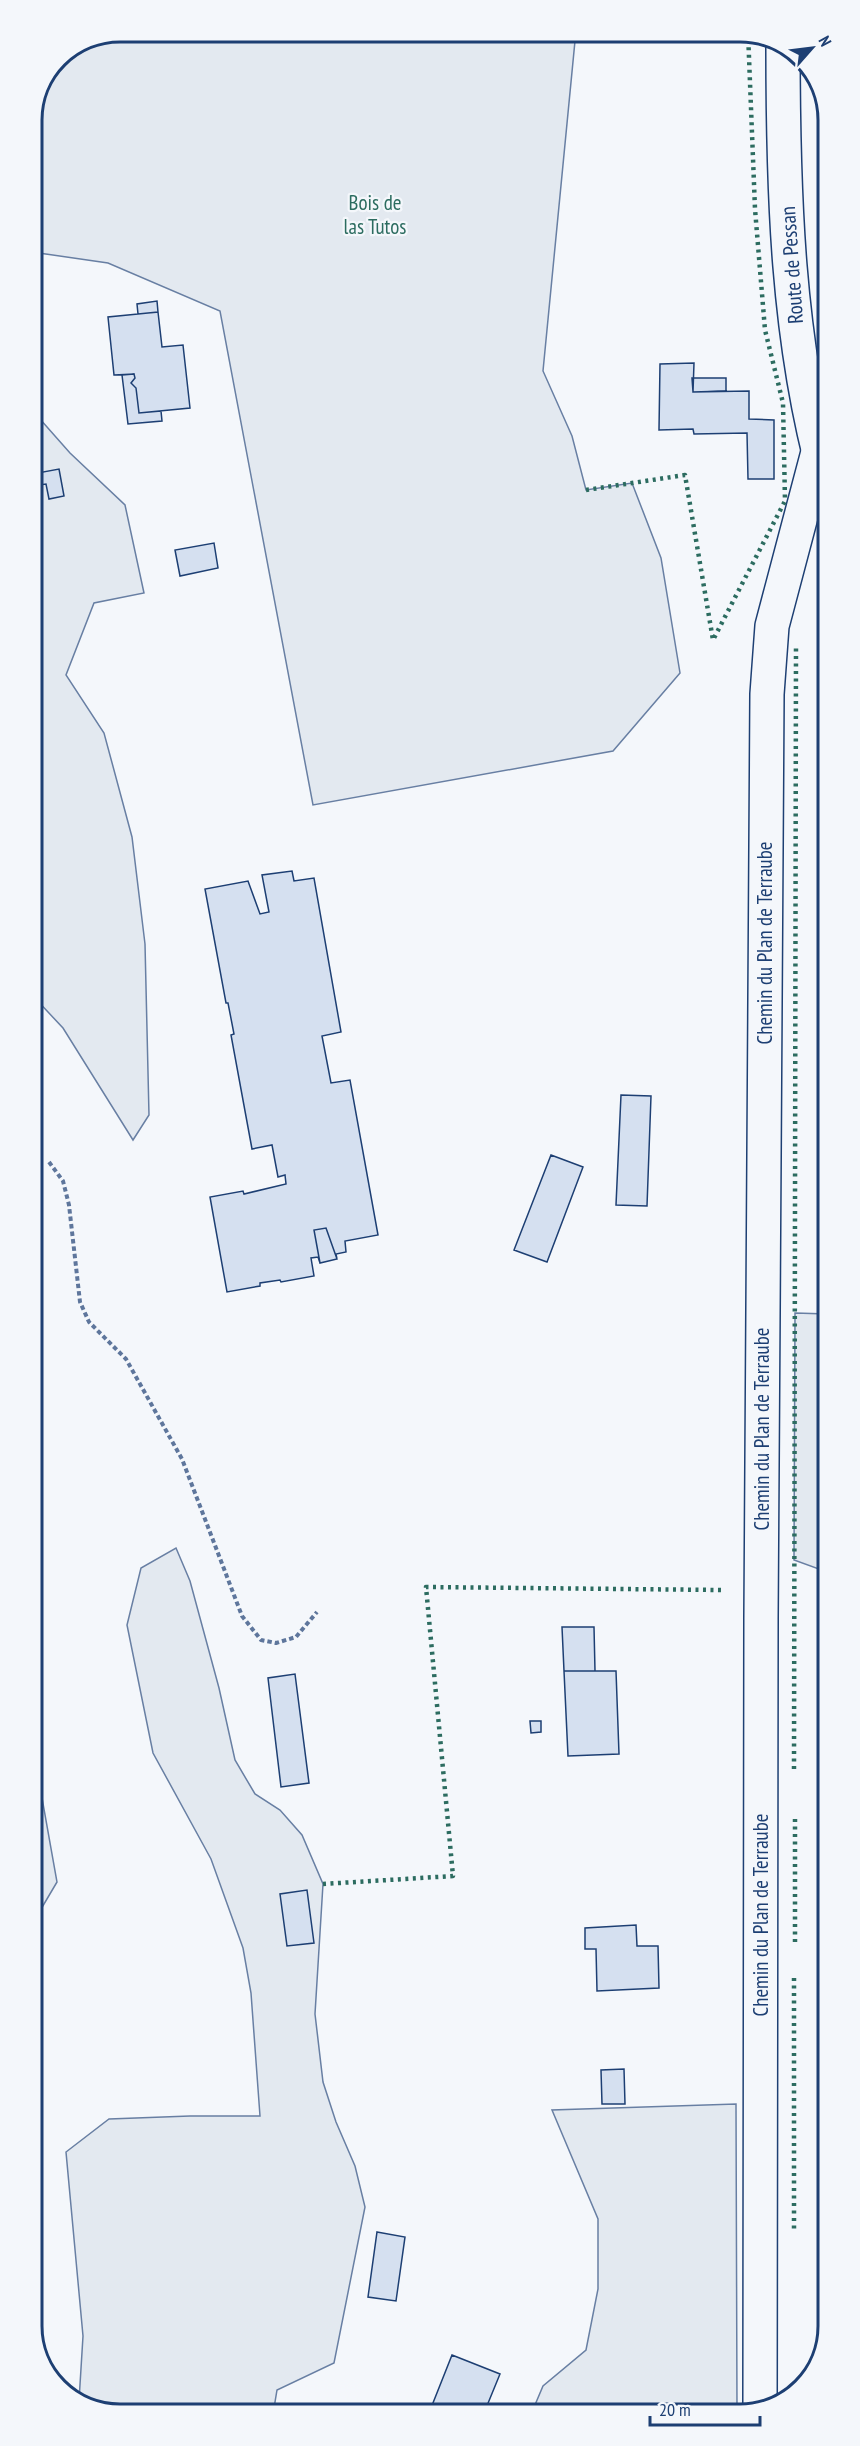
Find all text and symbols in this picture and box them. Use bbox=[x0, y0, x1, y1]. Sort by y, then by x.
north arrow bbox=[782, 18, 842, 78]
text: N bbox=[814, 32, 836, 49]
park label: Bois de las Tutos bbox=[344, 189, 406, 240]
street label: Route de Pessan bbox=[774, 205, 809, 325]
street label: Chemin du Plan de Terraube bbox=[751, 842, 778, 1044]
street label: Chemin du Plan de Terraube bbox=[748, 1328, 775, 1530]
street label: Chemin du Plan de Terraube bbox=[747, 1814, 774, 2016]
scale bar bbox=[650, 2389, 760, 2427]
text: 20 m bbox=[659, 2398, 691, 2421]

